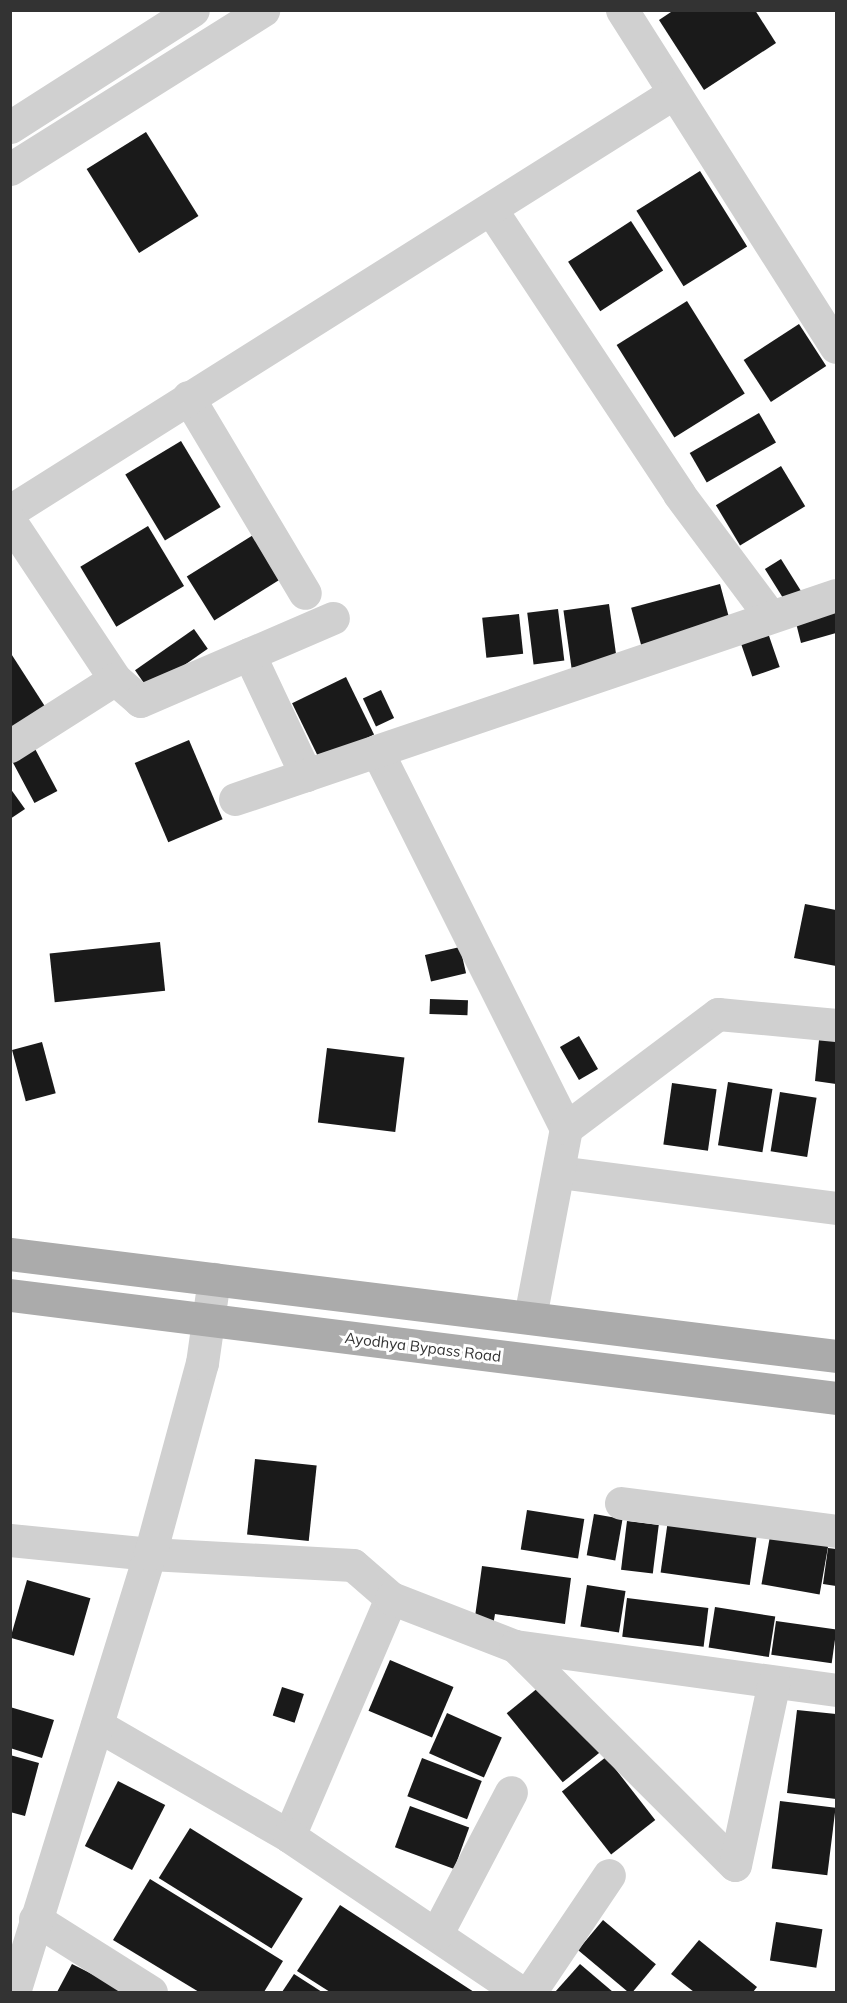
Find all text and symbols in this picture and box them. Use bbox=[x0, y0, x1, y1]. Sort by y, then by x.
street label: Ayodhya Bypass Road bbox=[344, 1328, 502, 1366]

